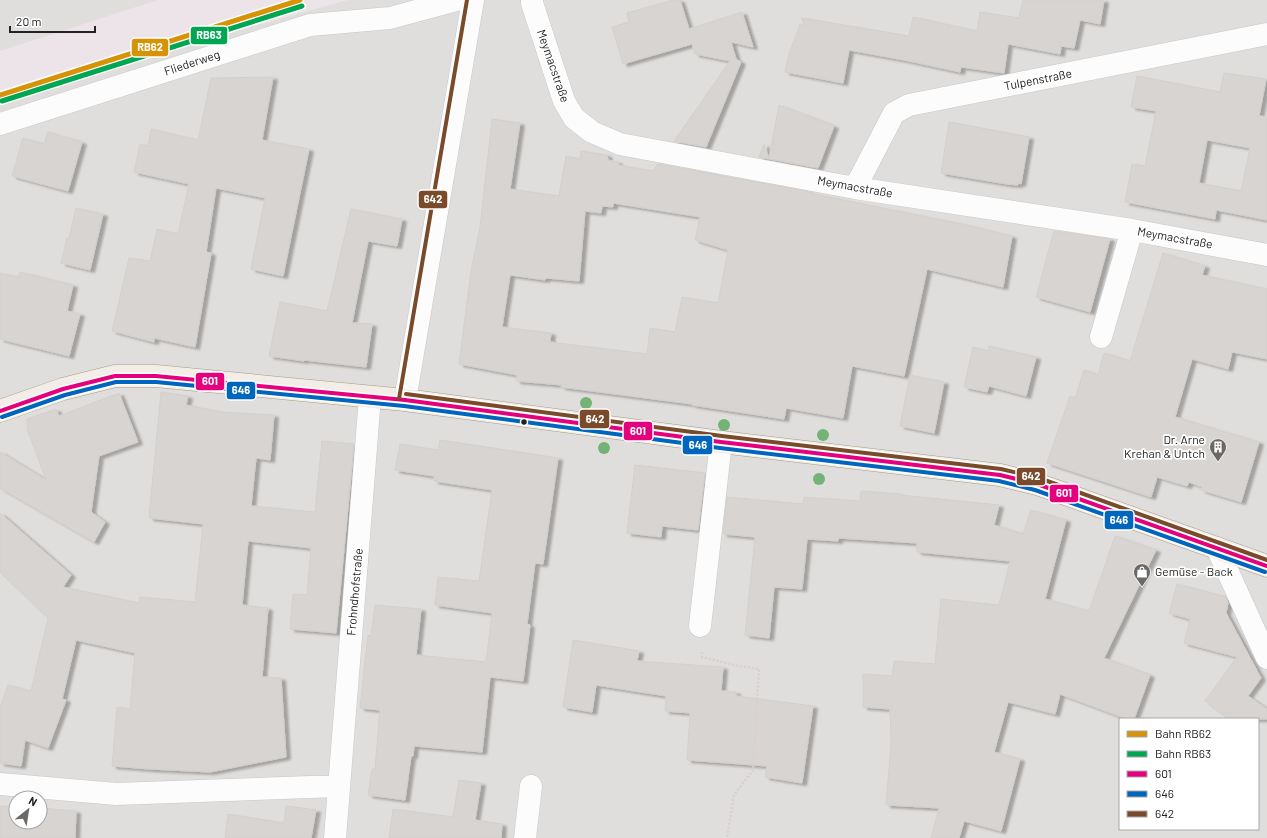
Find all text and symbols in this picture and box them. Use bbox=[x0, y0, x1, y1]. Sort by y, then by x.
scale bar bbox=[10, 8, 95, 34]
text: 20 m bbox=[16, 14, 42, 28]
line badge: RB63 bbox=[190, 26, 228, 45]
street label: Meymacstraße bbox=[535, 27, 573, 104]
text: RB63 bbox=[196, 28, 222, 41]
line badge: RB62 bbox=[131, 38, 169, 57]
text: RB62 bbox=[137, 40, 163, 53]
street label: Fliederweg bbox=[162, 46, 221, 78]
street label: Tulpenstraße bbox=[1003, 66, 1073, 92]
street label: Meymacstraße bbox=[816, 172, 894, 200]
line badge: 642 bbox=[418, 190, 448, 209]
text: 642 bbox=[424, 192, 442, 205]
street label: Meymacstraße bbox=[1136, 223, 1214, 251]
line badge: 601 bbox=[195, 372, 225, 391]
text: 601 bbox=[202, 374, 218, 387]
line badge: 646 bbox=[226, 381, 256, 400]
text: 646 bbox=[232, 383, 250, 396]
line badge: 642 bbox=[579, 409, 610, 429]
text: 642 bbox=[586, 412, 604, 425]
unlabelled marker bbox=[519, 417, 529, 427]
line badge: 601 bbox=[623, 421, 653, 441]
text: 601 bbox=[630, 424, 646, 437]
place label: Dr. Arne Krehan & Untch bbox=[1124, 432, 1205, 460]
line badge: 646 bbox=[682, 435, 713, 455]
building icon: Dr. Arne Krehan & Untch bbox=[1208, 437, 1228, 462]
text: 646 bbox=[689, 438, 707, 451]
line badge: 642 bbox=[1016, 467, 1046, 486]
text: 642 bbox=[1022, 469, 1040, 482]
line badge: 601 bbox=[1049, 484, 1079, 503]
text: 601 bbox=[1056, 486, 1072, 499]
line badge: 646 bbox=[1104, 510, 1134, 530]
text: 646 bbox=[1110, 513, 1128, 526]
street label: Frohndhofstraße bbox=[343, 548, 365, 636]
shop icon: Gemüse - Back bbox=[1132, 562, 1152, 587]
place label: Gemüse - Back bbox=[1155, 564, 1233, 578]
legend bbox=[1119, 718, 1259, 830]
text: Bahn RB62 bbox=[1155, 726, 1211, 740]
text: Bahn RB63 bbox=[1155, 746, 1211, 760]
text: 601 bbox=[1155, 766, 1172, 780]
text: 646 bbox=[1155, 786, 1174, 800]
north arrow bbox=[8, 790, 48, 830]
text: N bbox=[27, 793, 40, 808]
text: 642 bbox=[1155, 806, 1174, 820]

